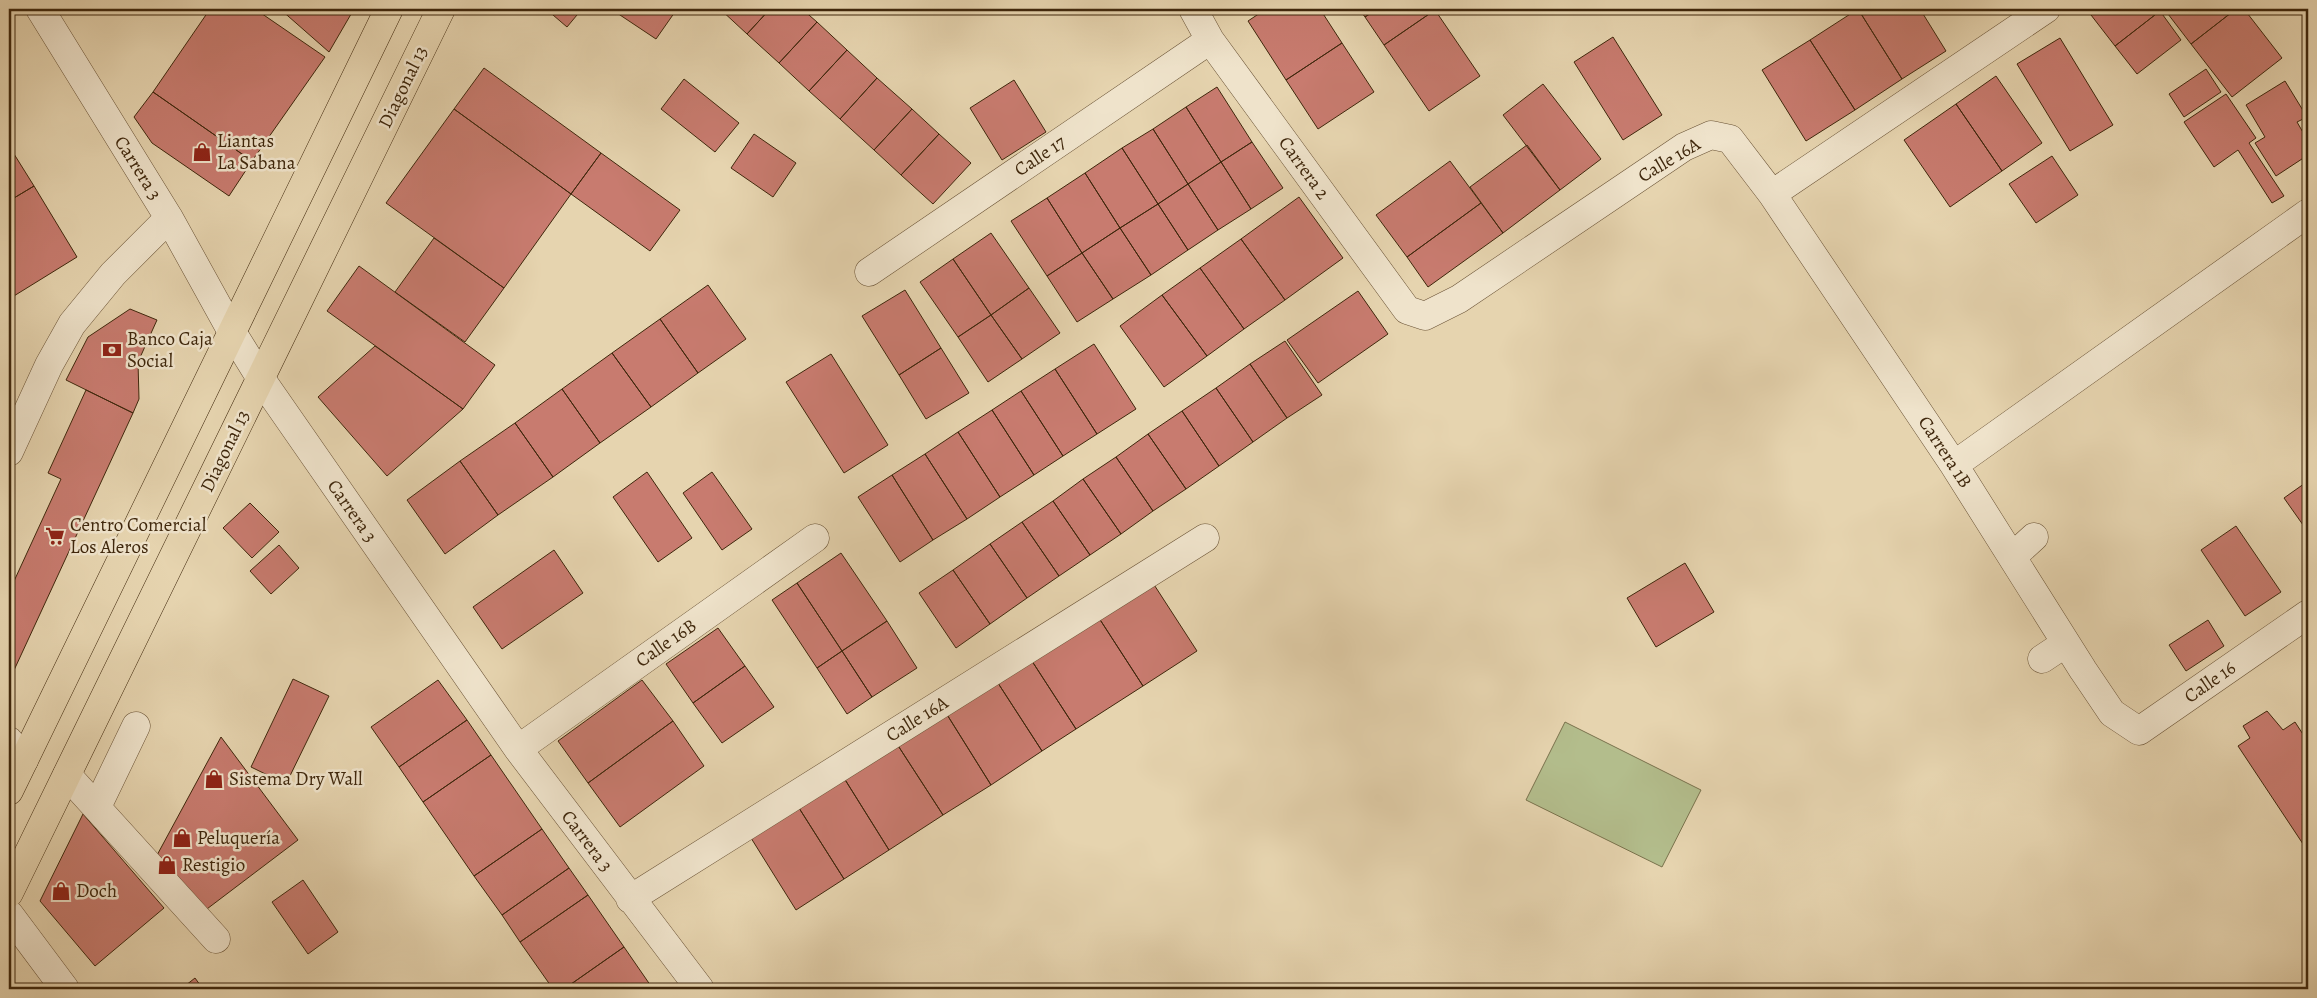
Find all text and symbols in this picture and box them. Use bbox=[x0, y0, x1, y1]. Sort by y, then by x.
street label: Diagonal 13 bbox=[372, 41, 434, 133]
place label: Liantas La Sabana bbox=[217, 128, 296, 176]
street label: Calle 17 bbox=[1009, 129, 1071, 183]
street label: Carrera 3 bbox=[108, 131, 168, 205]
street label: Carrera 2 bbox=[1272, 131, 1336, 205]
street label: Calle 16A bbox=[1633, 131, 1706, 189]
shop icon: Liantas La Sabana bbox=[191, 141, 213, 163]
place label: Banco Caja Social bbox=[127, 326, 213, 374]
bank icon: Banco Caja Social bbox=[101, 339, 123, 361]
street label: Diagonal 13 bbox=[194, 405, 256, 497]
street label: Carrera 1B bbox=[1912, 411, 1978, 493]
street label: Carrera 3 bbox=[321, 474, 383, 548]
place label: Centro Comercial Los Aleros bbox=[70, 512, 207, 560]
supermarket icon: Centro Comercial Los Aleros bbox=[44, 525, 66, 547]
street label: Calle 16B bbox=[630, 613, 702, 673]
street label: Calle 16 bbox=[2179, 655, 2241, 709]
street label: Calle 16A bbox=[881, 689, 954, 748]
place label: Sistema Dry Wall bbox=[229, 766, 363, 792]
shop icon: Sistema Dry Wall bbox=[203, 768, 225, 790]
street label: Carrera 3 bbox=[555, 805, 619, 877]
place label: Peluquería bbox=[197, 825, 280, 851]
shop icon: Peluquería bbox=[171, 827, 193, 849]
place label: Restigio bbox=[182, 852, 245, 878]
shop icon: Restigio bbox=[156, 854, 178, 876]
place label: Doch bbox=[76, 878, 117, 904]
shop icon: Doch bbox=[50, 880, 72, 902]

